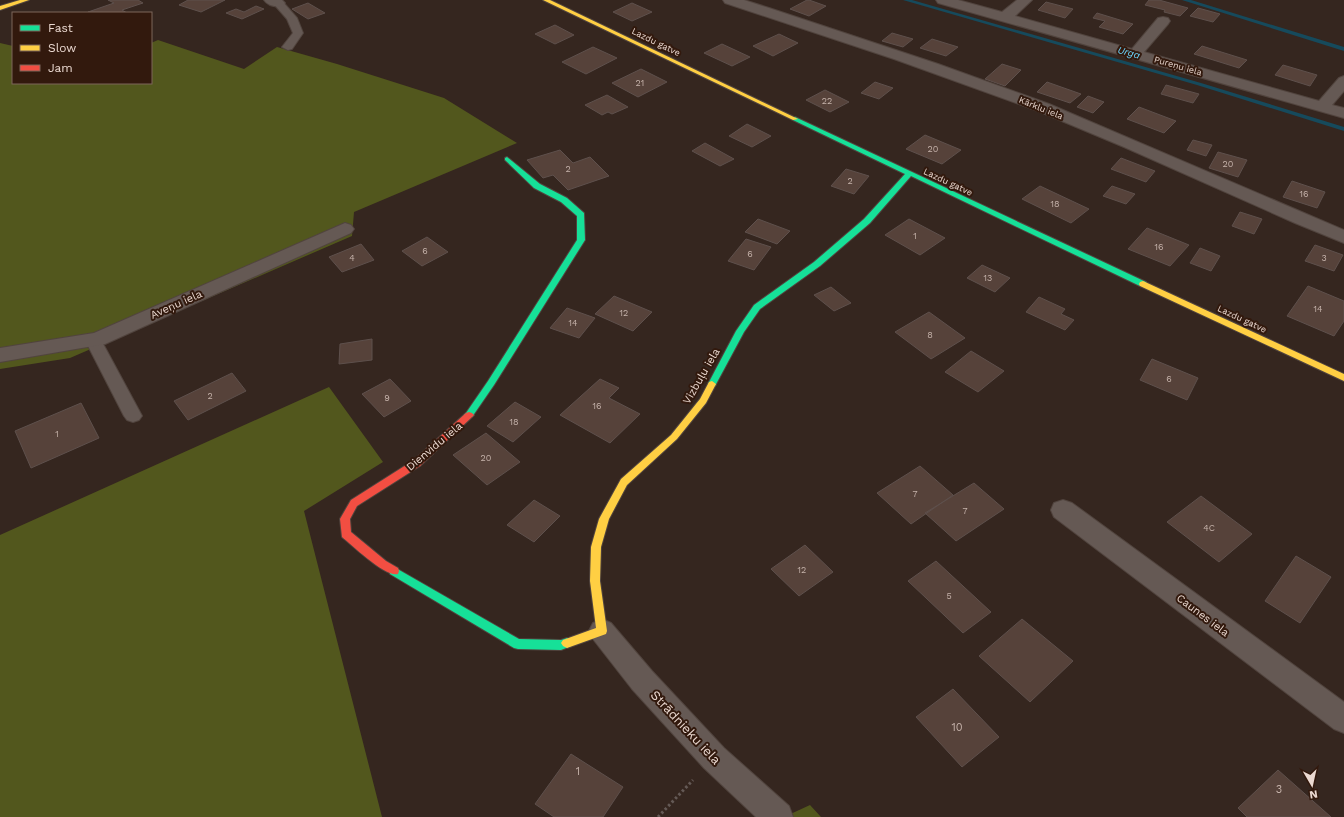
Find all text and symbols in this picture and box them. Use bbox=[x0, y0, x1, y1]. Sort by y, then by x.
legend bbox=[12, 12, 152, 84]
text: Fast bbox=[48, 21, 73, 35]
street label: Lazdu gatve bbox=[630, 26, 682, 58]
text: Slow bbox=[48, 41, 76, 55]
water label: Urga bbox=[1116, 44, 1141, 61]
street label: Pureņu iela bbox=[1153, 54, 1203, 79]
text: Jam bbox=[48, 61, 73, 75]
house number: 21 bbox=[636, 78, 644, 88]
street label: Kārklu iela bbox=[1018, 95, 1064, 121]
house number: 22 bbox=[822, 96, 832, 106]
house number: 20 bbox=[928, 144, 939, 154]
house number: 20 bbox=[1223, 159, 1234, 169]
house number: 2 bbox=[565, 164, 571, 174]
street label: Lazdu gatve bbox=[922, 166, 974, 198]
house number: 2 bbox=[847, 176, 853, 186]
house number: 16 bbox=[1300, 189, 1308, 199]
house number: 18 bbox=[1050, 199, 1060, 209]
house number: 1 bbox=[913, 231, 917, 241]
house number: 16 bbox=[1155, 242, 1163, 252]
house number: 6 bbox=[422, 246, 428, 256]
house number: 6 bbox=[747, 249, 753, 259]
house number: 4 bbox=[349, 253, 355, 263]
house number: 3 bbox=[1321, 253, 1327, 263]
house number: 13 bbox=[984, 273, 992, 283]
street label: Aveņu iela bbox=[148, 287, 204, 322]
street label: Lazdu gatve bbox=[1216, 303, 1268, 335]
house number: 14 bbox=[1313, 304, 1323, 314]
house number: 12 bbox=[620, 308, 628, 318]
house number: 14 bbox=[568, 318, 578, 328]
house number: 8 bbox=[927, 330, 933, 340]
street label: Vizbuļu iela bbox=[680, 346, 723, 407]
house number: 6 bbox=[1166, 374, 1172, 384]
house number: 2 bbox=[207, 391, 213, 401]
house number: 9 bbox=[384, 393, 390, 403]
house number: 16 bbox=[593, 401, 601, 411]
house number: 18 bbox=[509, 417, 519, 427]
street label: Dienvidu iela bbox=[404, 419, 465, 473]
house number: 1 bbox=[55, 429, 59, 439]
house number: 20 bbox=[481, 453, 492, 463]
house number: 7 bbox=[912, 489, 918, 499]
house number: 7 bbox=[962, 506, 968, 516]
house number: 4C bbox=[1203, 523, 1215, 533]
house number: 12 bbox=[798, 565, 806, 575]
house number: 5 bbox=[946, 591, 952, 601]
street label: Caunes iela bbox=[1174, 592, 1231, 639]
street label: Strādnieku iela bbox=[648, 687, 724, 768]
house number: 10 bbox=[951, 721, 963, 734]
house number: 1 bbox=[576, 765, 580, 778]
north arrow bbox=[1292, 765, 1332, 805]
house number: 3 bbox=[1276, 783, 1282, 796]
text: N bbox=[1308, 787, 1319, 801]

